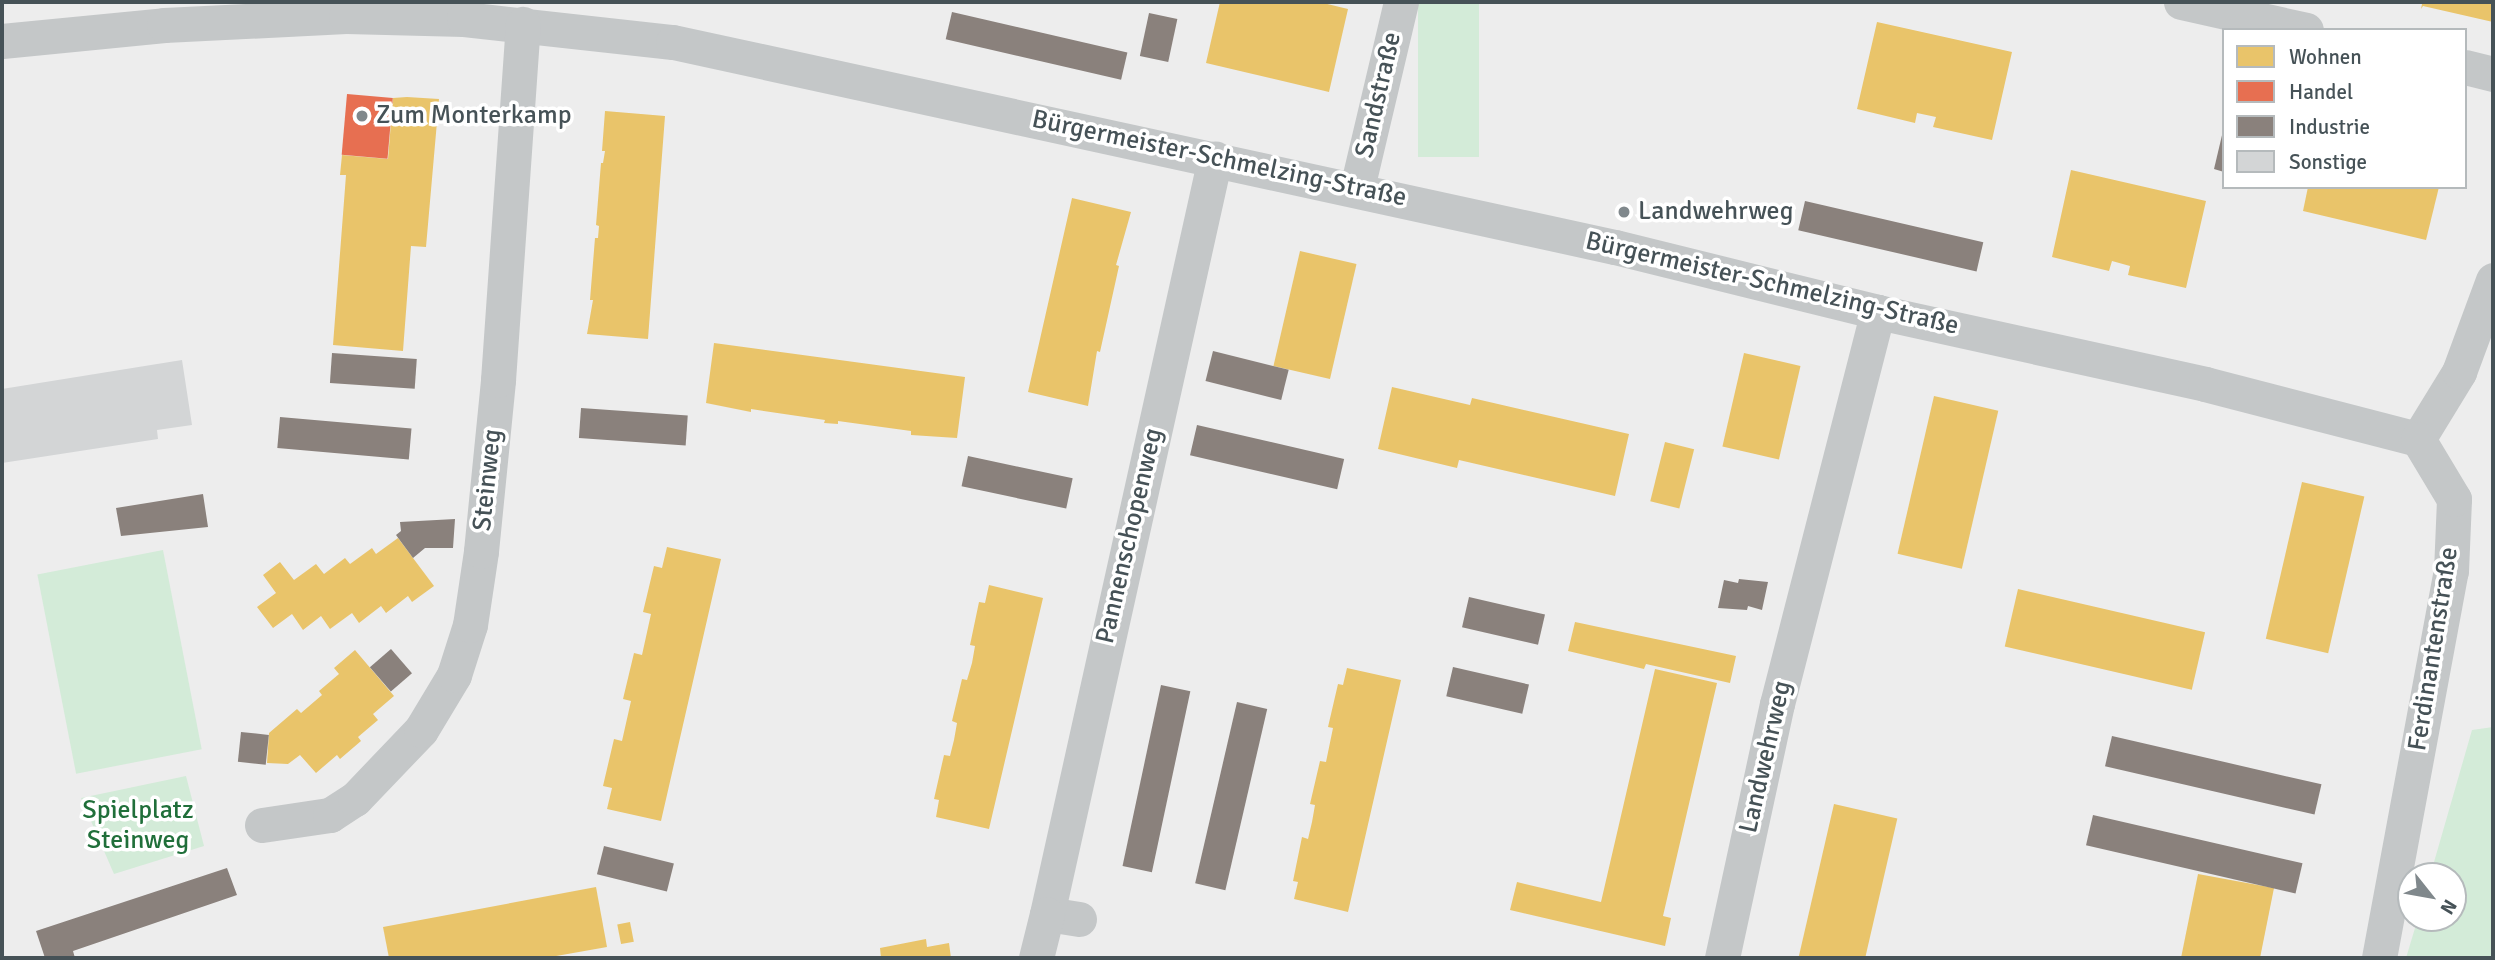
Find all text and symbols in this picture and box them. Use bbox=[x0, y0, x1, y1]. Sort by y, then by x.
legend bbox=[2222, 28, 2467, 189]
street label: Sandstraße bbox=[1349, 29, 1409, 161]
text: Wohnen bbox=[2289, 44, 2362, 70]
text: Handel bbox=[2289, 79, 2353, 105]
place label: Zum Monterkamp bbox=[376, 100, 571, 132]
street label: Bürgermeister-Schmelzing-Straße bbox=[1029, 104, 1409, 214]
marker: Zum Monterkamp bbox=[354, 108, 370, 124]
text: Industrie bbox=[2289, 114, 2370, 140]
text: Sonstige bbox=[2289, 149, 2367, 175]
place label: Landwehrweg bbox=[1638, 196, 1793, 228]
marker: Landwehrweg bbox=[1616, 204, 1632, 220]
street label: Bürgermeister-Schmelzing-Straße bbox=[1582, 226, 1962, 342]
street label: Pannenschopenweg bbox=[1090, 425, 1170, 647]
street label: Steinweg bbox=[467, 427, 509, 533]
street label: Ferdinantenstraße bbox=[2402, 545, 2466, 753]
street label: Landwehrweg bbox=[1733, 678, 1799, 836]
park label: Spielplatz Steinweg bbox=[82, 795, 194, 856]
north arrow bbox=[2397, 862, 2467, 932]
text: N bbox=[2435, 895, 2462, 919]

